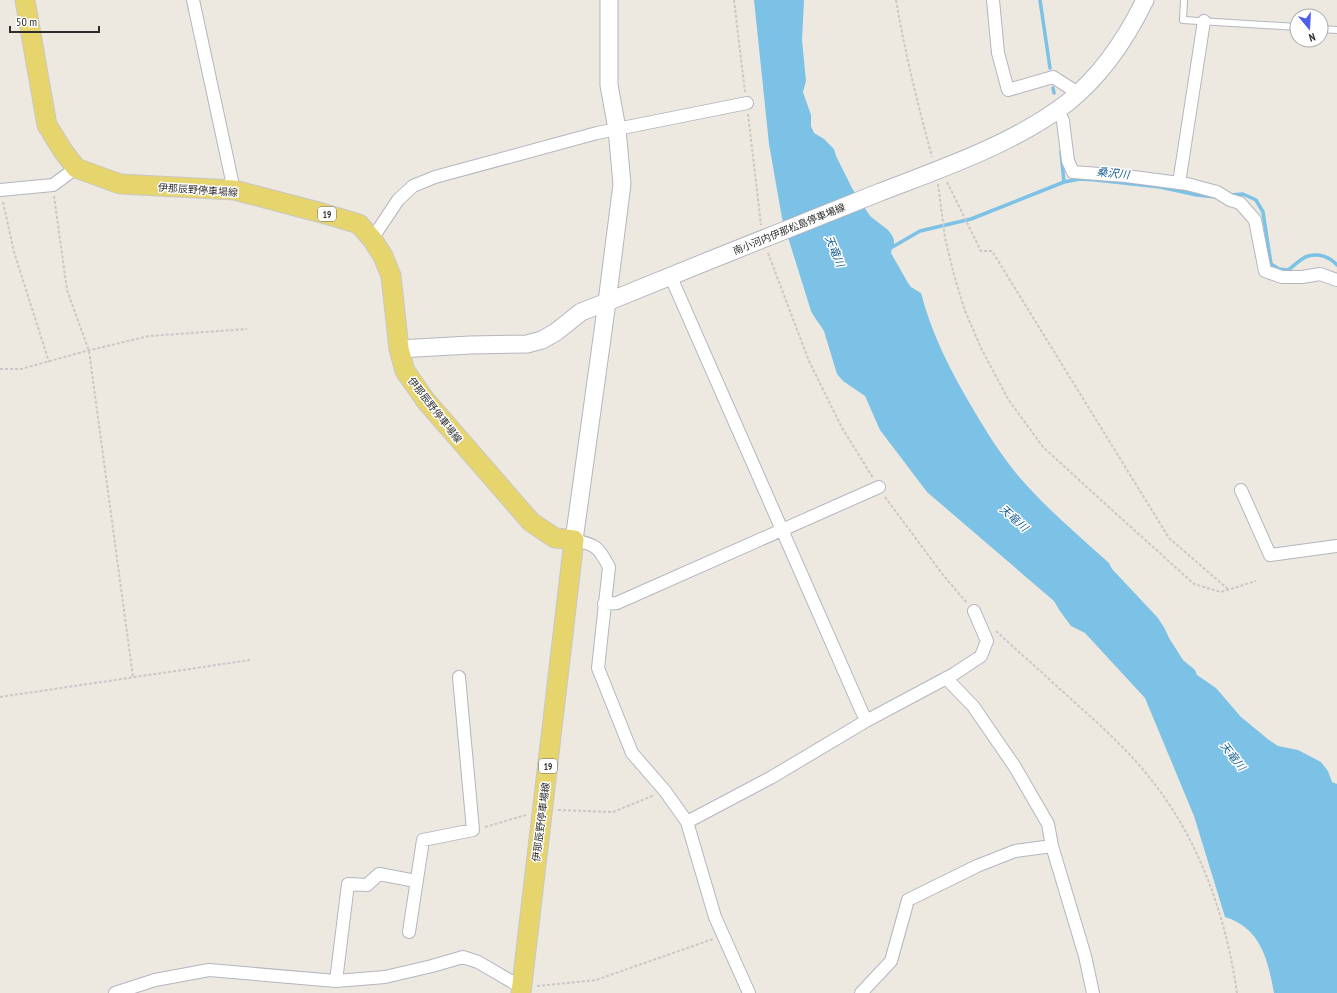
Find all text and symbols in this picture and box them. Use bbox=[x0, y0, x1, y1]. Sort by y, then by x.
scale bar bbox=[10, 8, 99, 34]
north arrow bbox=[1289, 8, 1329, 48]
text: 50 m bbox=[16, 14, 37, 29]
text: N bbox=[1307, 30, 1317, 45]
water label: 桑沢川 bbox=[1096, 164, 1131, 182]
street label: 伊那辰野停車場線 bbox=[158, 181, 238, 199]
street label: 南小河内伊那松島停車場線 bbox=[731, 200, 847, 258]
road number: 19 bbox=[318, 207, 336, 221]
water label: 天竜川 bbox=[822, 233, 848, 270]
street label: 伊那辰野停車場線 bbox=[405, 374, 465, 446]
water label: 天竜川 bbox=[997, 502, 1032, 535]
water label: 天竜川 bbox=[1217, 739, 1249, 774]
road number: 19 bbox=[539, 759, 557, 773]
street label: 伊那辰野停車場線 bbox=[530, 782, 552, 862]

